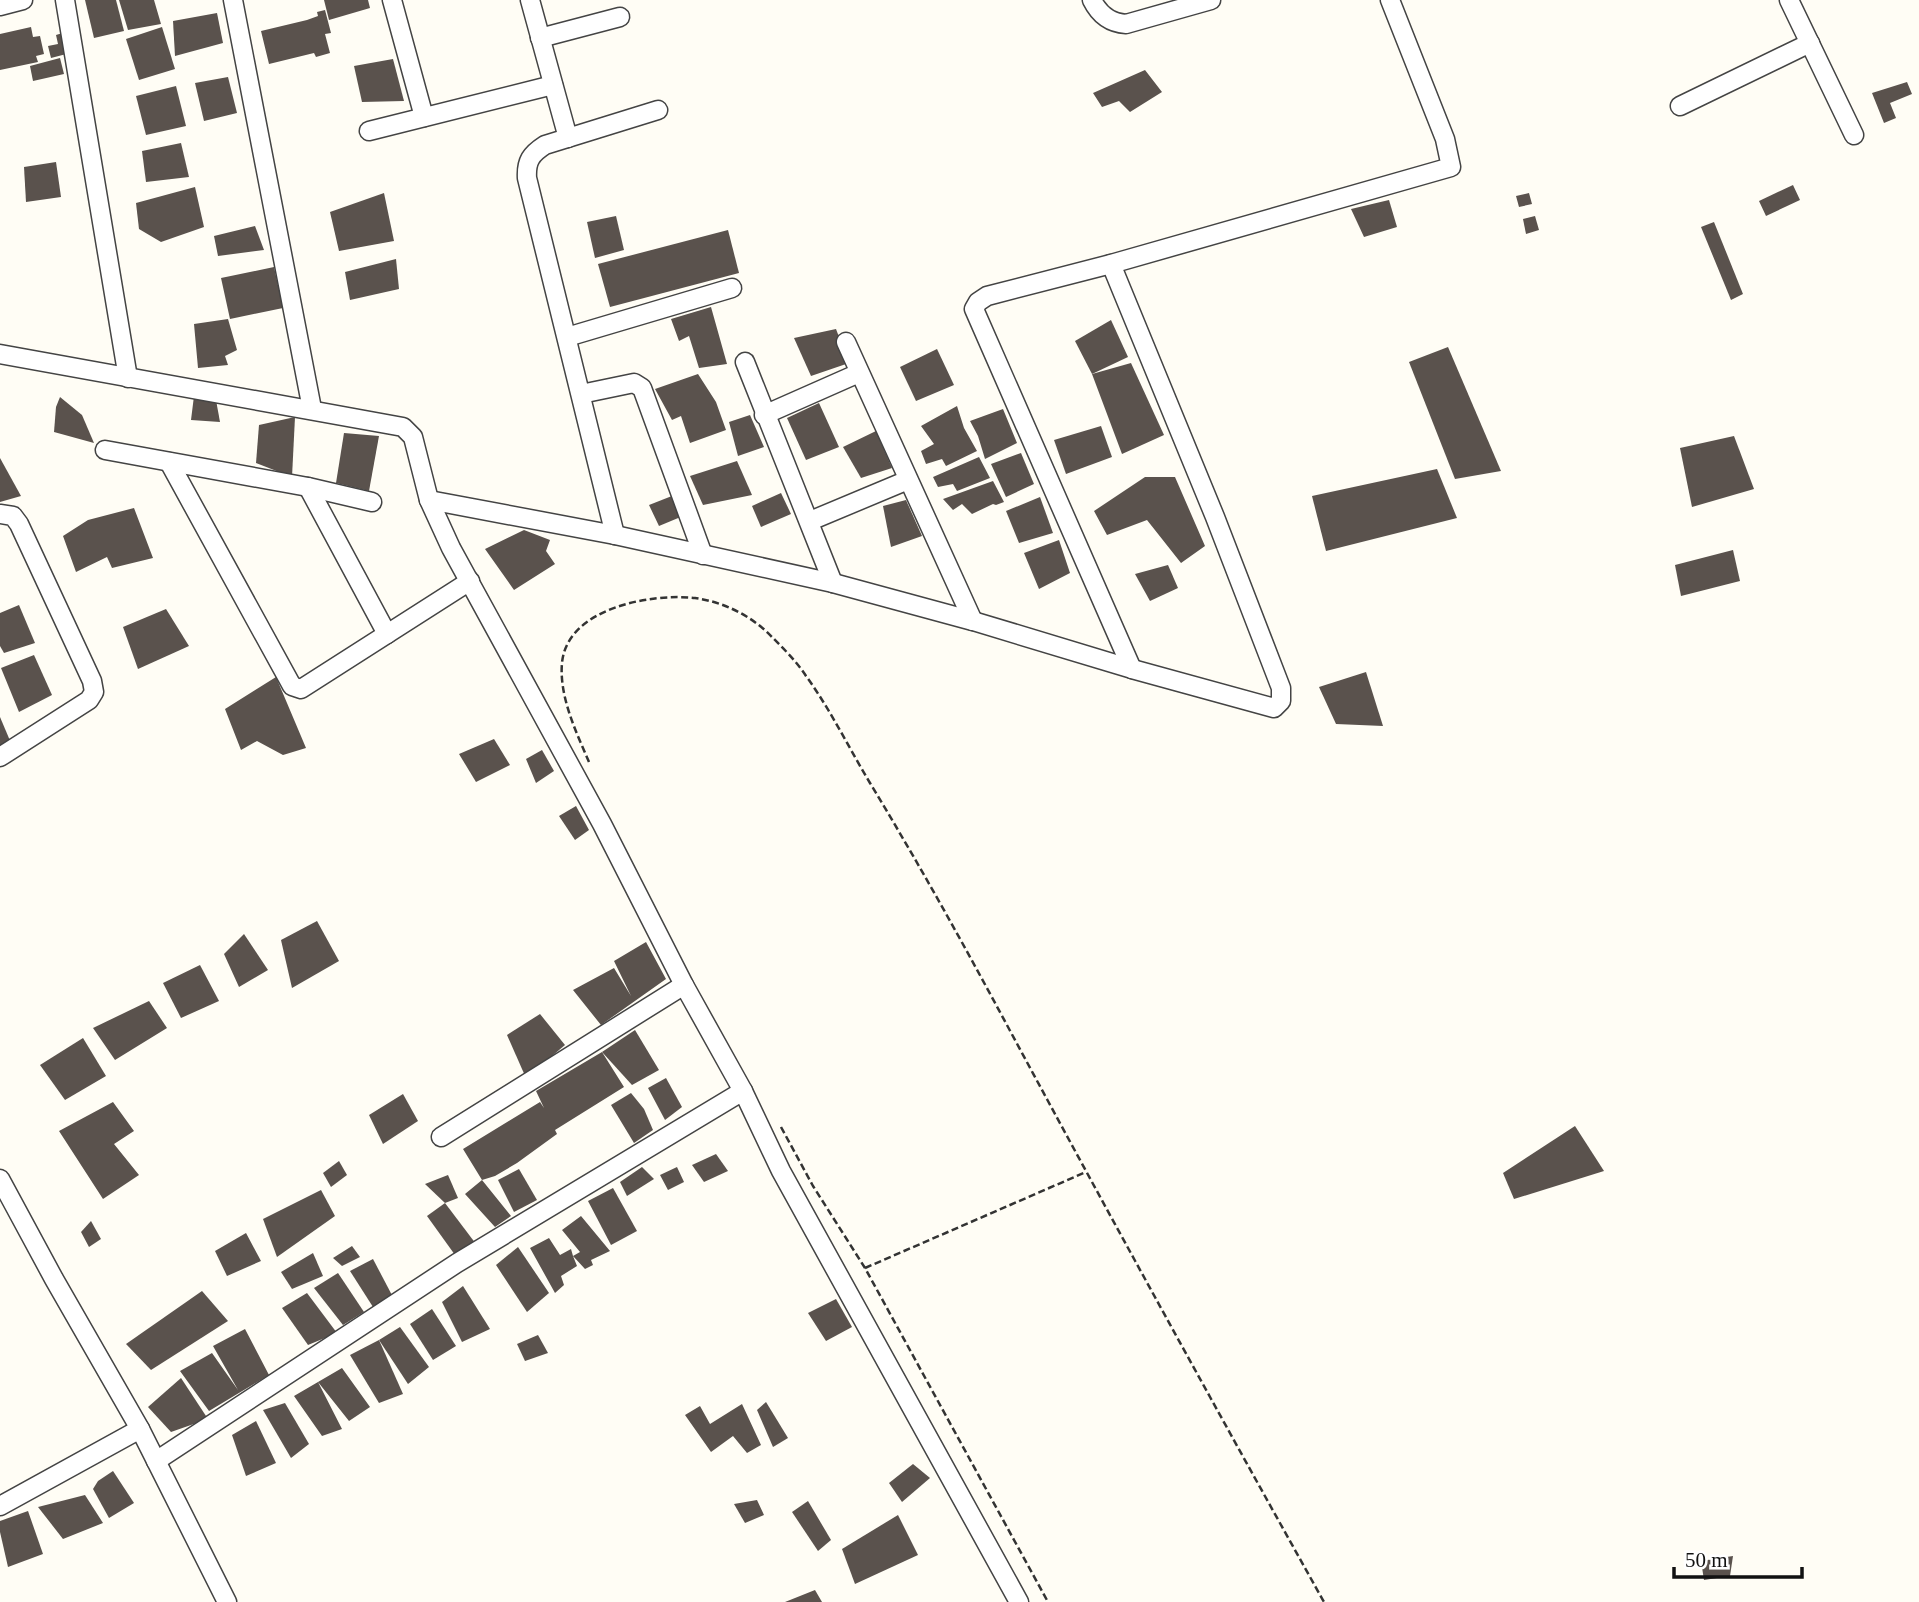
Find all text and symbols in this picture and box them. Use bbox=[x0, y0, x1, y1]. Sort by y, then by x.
scale bar bbox=[1674, 1536, 1802, 1580]
text: 50 m bbox=[1685, 1548, 1728, 1572]

